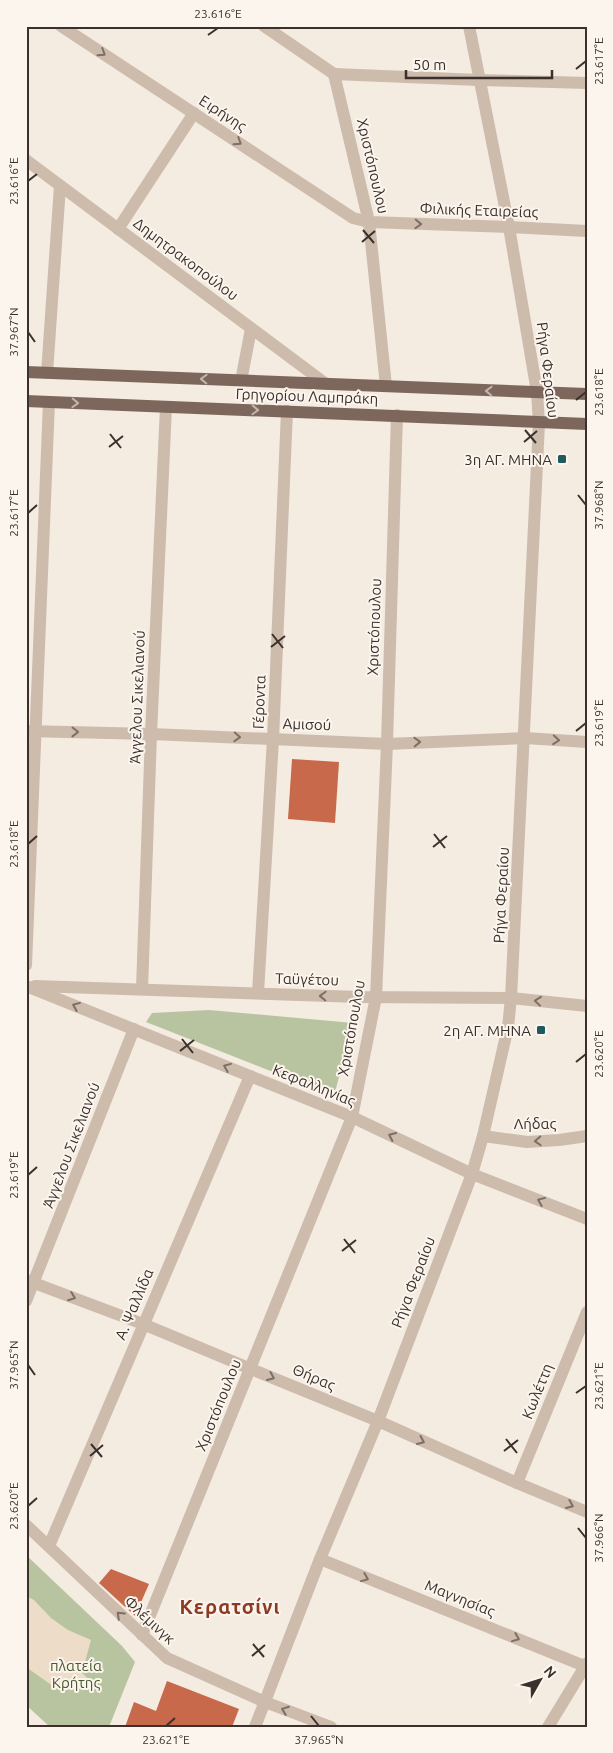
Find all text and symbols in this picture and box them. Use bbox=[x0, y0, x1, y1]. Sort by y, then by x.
text: 23.616°E bbox=[194, 7, 242, 20]
text: 23.617°E bbox=[592, 37, 605, 85]
one-way arrow bbox=[96, 47, 106, 56]
scale bar bbox=[406, 48, 552, 80]
text: 50 m bbox=[413, 56, 446, 73]
street label: Ειρήνης bbox=[196, 91, 250, 135]
street label: Χριστόπουλου bbox=[354, 117, 392, 215]
one-way arrow bbox=[232, 136, 242, 145]
text: 23.616°E bbox=[7, 157, 20, 205]
street label: Φιλικής Εταιρείας bbox=[419, 199, 539, 221]
street label: Δημητρακοπούλου bbox=[130, 214, 242, 304]
one-way arrow bbox=[414, 218, 422, 229]
text: 37.967°N bbox=[7, 307, 20, 357]
street label: Ρήγα Φεραίου bbox=[534, 321, 562, 419]
text: 23.618°E bbox=[592, 368, 605, 416]
one-way arrow bbox=[200, 374, 208, 385]
street label: Γρηγορίου Λαμπράκη bbox=[235, 385, 379, 407]
one-way arrow bbox=[484, 385, 492, 396]
one-way arrow bbox=[71, 398, 79, 409]
one-way arrow bbox=[252, 405, 259, 415]
place label: 3η ΑΓ. ΜΗΝΑ bbox=[464, 451, 552, 468]
marker: 3η ΑΓ. ΜΗΝΑ bbox=[556, 453, 568, 465]
text: 37.968°N bbox=[592, 480, 605, 530]
text: 23.617°E bbox=[7, 489, 20, 537]
street label: Χριστόπουλου bbox=[364, 578, 384, 676]
street label: Άγγελου Σικελιανού bbox=[126, 630, 148, 764]
street label: Γέροντα bbox=[250, 675, 268, 729]
text: 23.619°E bbox=[592, 699, 605, 747]
street label: Αμισού bbox=[282, 715, 332, 733]
one-way arrow bbox=[72, 727, 79, 737]
one-way arrow bbox=[234, 732, 242, 743]
one-way arrow bbox=[552, 735, 560, 746]
one-way arrow bbox=[413, 737, 421, 748]
text: 23.618°E bbox=[7, 820, 20, 868]
street label: Ρήγα Φεραίου bbox=[490, 846, 512, 944]
street label: Ταϋγέτου bbox=[275, 969, 339, 989]
street label: Χριστόπουλου bbox=[334, 979, 368, 1077]
one-way arrow bbox=[319, 990, 327, 1001]
one-way arrow bbox=[534, 996, 542, 1007]
one-way arrow bbox=[72, 1001, 81, 1012]
place label: 2η ΑΓ. ΜΗΝΑ bbox=[443, 1022, 531, 1039]
marker: 2η ΑΓ. ΜΗΝΑ bbox=[535, 1024, 547, 1036]
text: 23.620°E bbox=[592, 1030, 605, 1078]
street label: Κεφαλληνίας bbox=[270, 1061, 358, 1109]
one-way arrow bbox=[223, 1062, 231, 1072]
street label: Άγγελου Σικελιανού bbox=[39, 1080, 103, 1210]
street label: Λήδας bbox=[514, 1115, 557, 1132]
one-way arrow bbox=[389, 1133, 398, 1143]
one-way arrow bbox=[534, 1136, 542, 1147]
text: 23.619°E bbox=[7, 1151, 20, 1199]
one-way arrow bbox=[538, 1197, 546, 1207]
street label: Ρήγα Φεραίου bbox=[388, 1234, 438, 1330]
street label: Α. Ψαλλίδα bbox=[111, 1266, 157, 1342]
one-way arrow bbox=[67, 1291, 76, 1301]
text: 37.965°N bbox=[7, 1340, 20, 1390]
street label: Χριστόπουλου bbox=[192, 1357, 244, 1453]
street label: Θήρας bbox=[290, 1360, 338, 1394]
street label: Κωλέττη bbox=[518, 1361, 556, 1421]
text: 23.621°E bbox=[592, 1362, 605, 1410]
one-way arrow bbox=[266, 1371, 275, 1381]
one-way arrow bbox=[416, 1434, 425, 1445]
text: 23.620°E bbox=[7, 1482, 20, 1530]
one-way arrow bbox=[565, 1499, 574, 1510]
text: 37.966°N bbox=[592, 1513, 605, 1563]
one-way arrow bbox=[360, 1571, 369, 1582]
street label: Μαγνησίας bbox=[422, 1576, 498, 1620]
street label: Φλέμινγκ bbox=[121, 1592, 179, 1648]
district label: Κερατσίνι bbox=[180, 1595, 280, 1618]
one-way arrow bbox=[117, 1612, 126, 1621]
one-way arrow bbox=[511, 1632, 520, 1643]
north arrow bbox=[516, 1656, 566, 1706]
park label: πλατεία Κρήτης bbox=[50, 1657, 102, 1691]
text: N bbox=[541, 1663, 560, 1681]
one-way arrow bbox=[281, 1705, 290, 1716]
text: 23.621°E bbox=[142, 1733, 190, 1746]
text: 37.965°N bbox=[294, 1733, 344, 1746]

